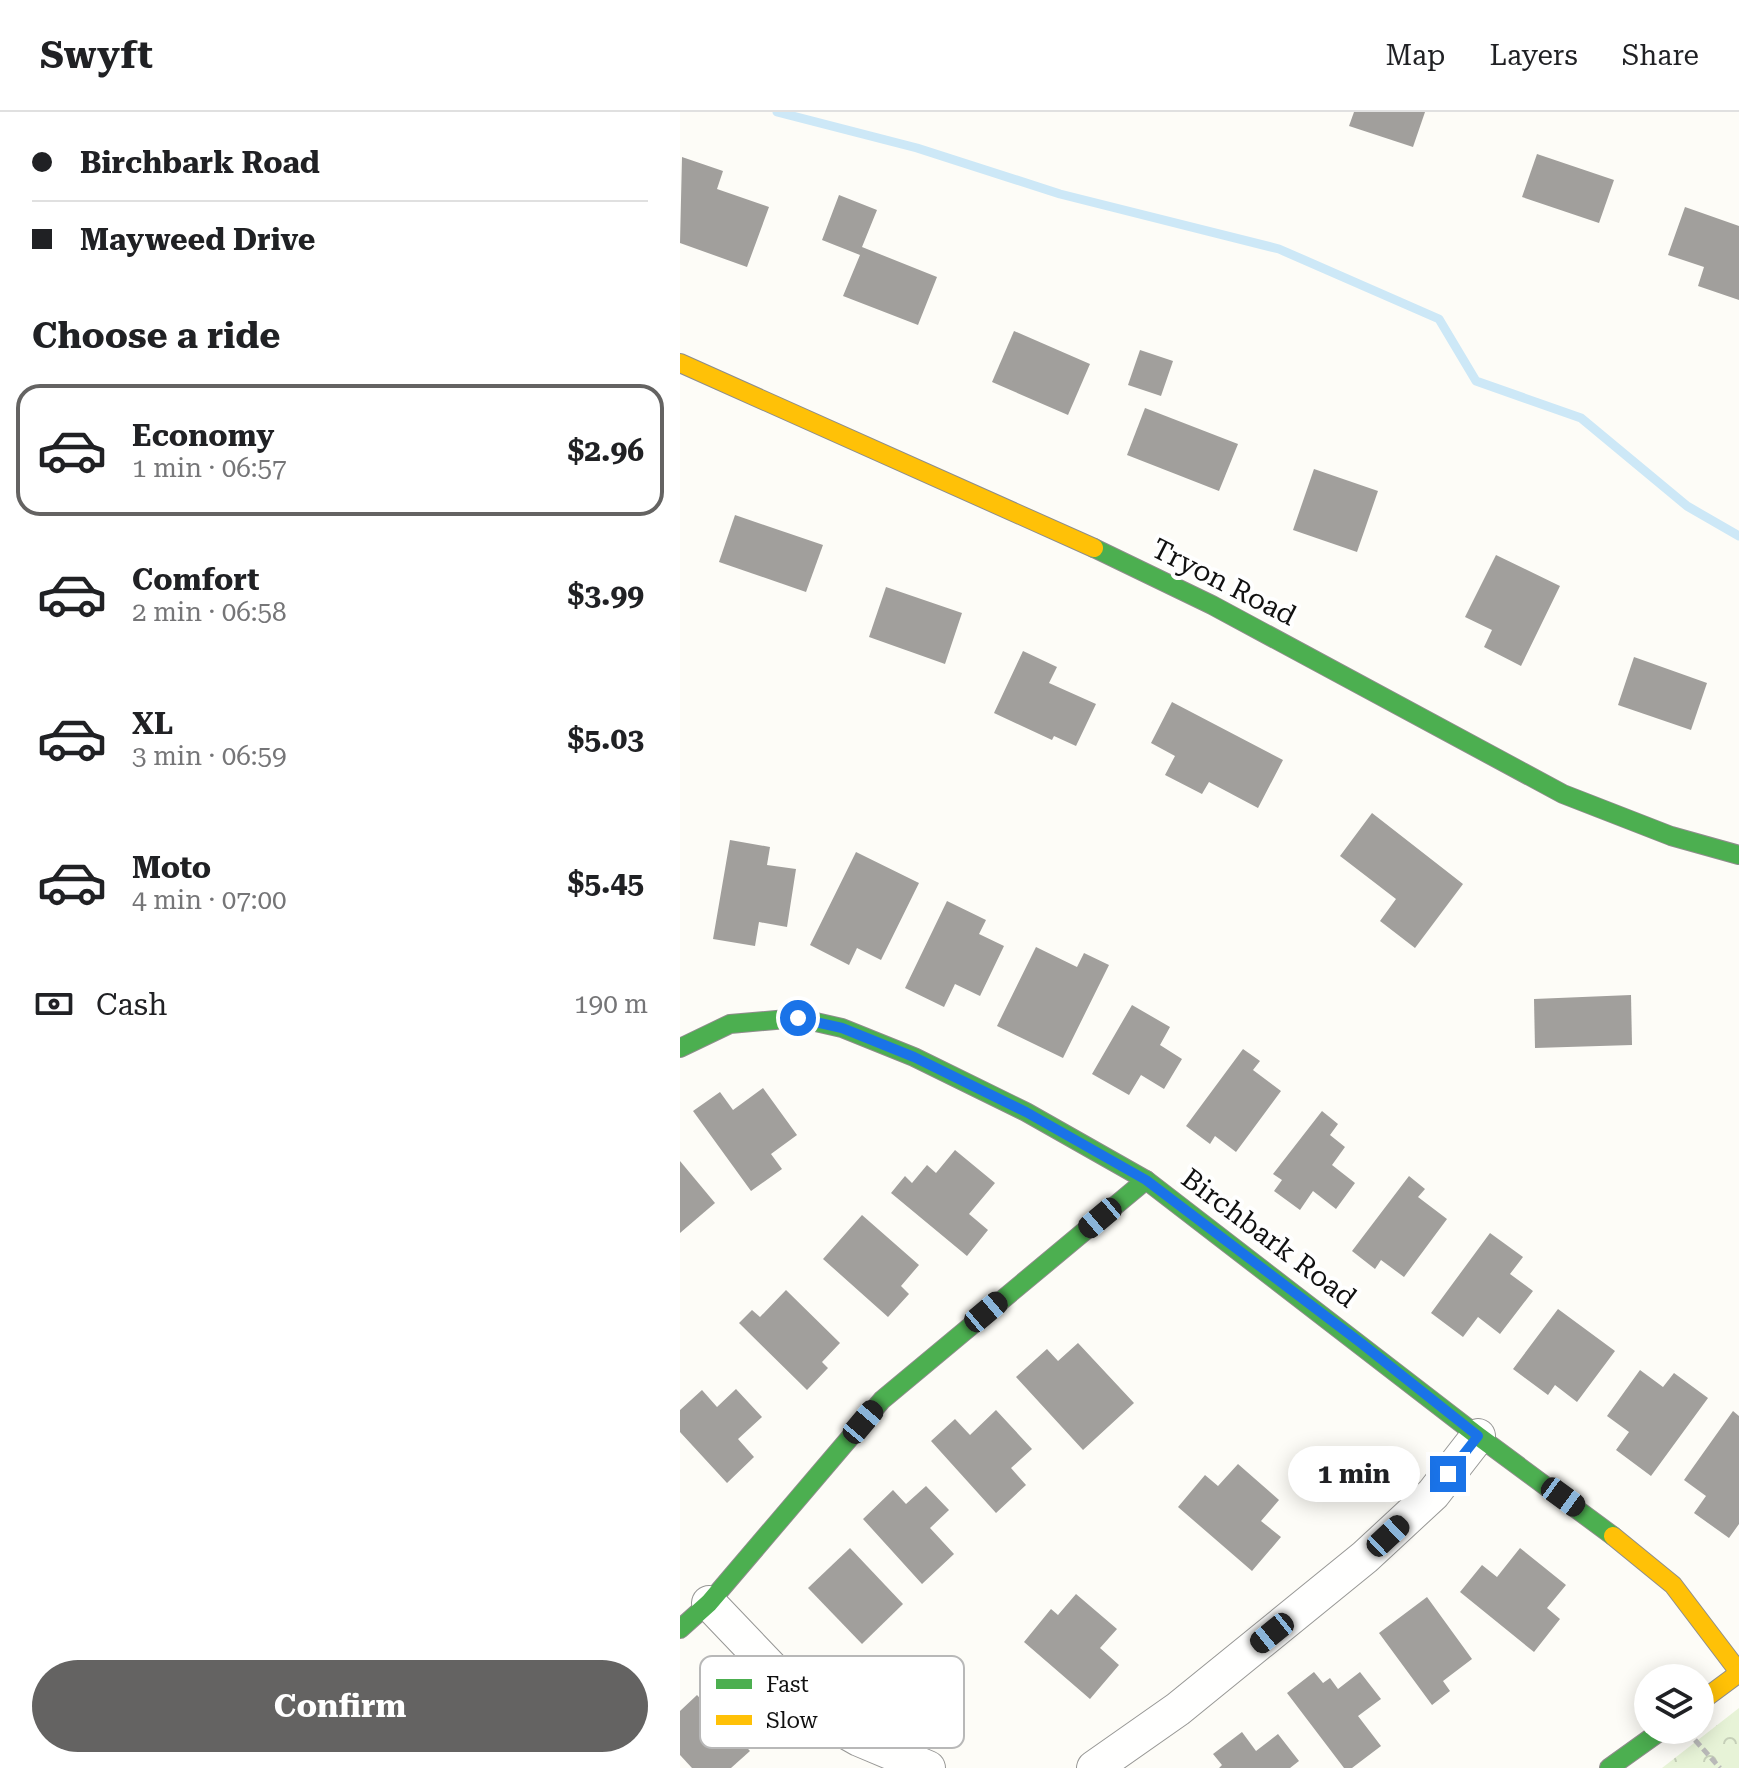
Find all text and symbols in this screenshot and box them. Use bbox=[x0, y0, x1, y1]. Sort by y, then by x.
text: Swyft bbox=[40, 33, 153, 77]
text: Map bbox=[1386, 39, 1445, 72]
text: Layers bbox=[1489, 39, 1578, 72]
text: Share bbox=[1622, 39, 1699, 72]
text: Birchbark Road bbox=[80, 145, 320, 180]
text: Mayweed Drive bbox=[80, 222, 315, 257]
text: Choose a ride bbox=[32, 315, 280, 357]
icon: car bbox=[36, 414, 108, 486]
text: Economy bbox=[132, 418, 274, 453]
text: $2.96 bbox=[567, 433, 644, 468]
text: 1 min · 06:57 bbox=[132, 453, 287, 483]
street label: Tryon Road bbox=[1146, 532, 1302, 633]
icon: car bbox=[36, 558, 108, 630]
text: Comfort bbox=[132, 562, 259, 597]
text: $3.99 bbox=[567, 577, 644, 612]
text: 2 min · 06:58 bbox=[132, 597, 287, 627]
icon: car bbox=[36, 702, 108, 774]
text: XL bbox=[132, 706, 173, 741]
text: $5.03 bbox=[567, 721, 644, 756]
text: 3 min · 06:59 bbox=[132, 741, 287, 771]
icon: car bbox=[36, 846, 108, 918]
text: Moto bbox=[132, 850, 211, 885]
text: $5.45 bbox=[567, 865, 644, 900]
text: 4 min · 07:00 bbox=[132, 885, 287, 915]
icon: cash bbox=[32, 982, 76, 1026]
text: Cash bbox=[96, 987, 167, 1022]
text: 190 m bbox=[574, 989, 648, 1019]
route start bbox=[780, 1000, 816, 1036]
street label: Birchbark Road bbox=[1175, 1162, 1363, 1314]
car bbox=[1074, 1193, 1126, 1243]
car bbox=[960, 1287, 1012, 1337]
car bbox=[838, 1396, 888, 1448]
callout: 1 min bbox=[1288, 1446, 1420, 1502]
route end bbox=[1430, 1456, 1466, 1492]
text: 1 min bbox=[1318, 1459, 1390, 1489]
car bbox=[1537, 1473, 1589, 1521]
car bbox=[1362, 1511, 1414, 1561]
car bbox=[1246, 1609, 1298, 1657]
legend bbox=[700, 1656, 964, 1748]
button: Confirm bbox=[32, 1660, 648, 1752]
map controls bbox=[1634, 1664, 1714, 1744]
button: layers bbox=[1634, 1664, 1714, 1744]
text: Fast bbox=[766, 1672, 809, 1697]
text: Slow bbox=[766, 1708, 819, 1733]

